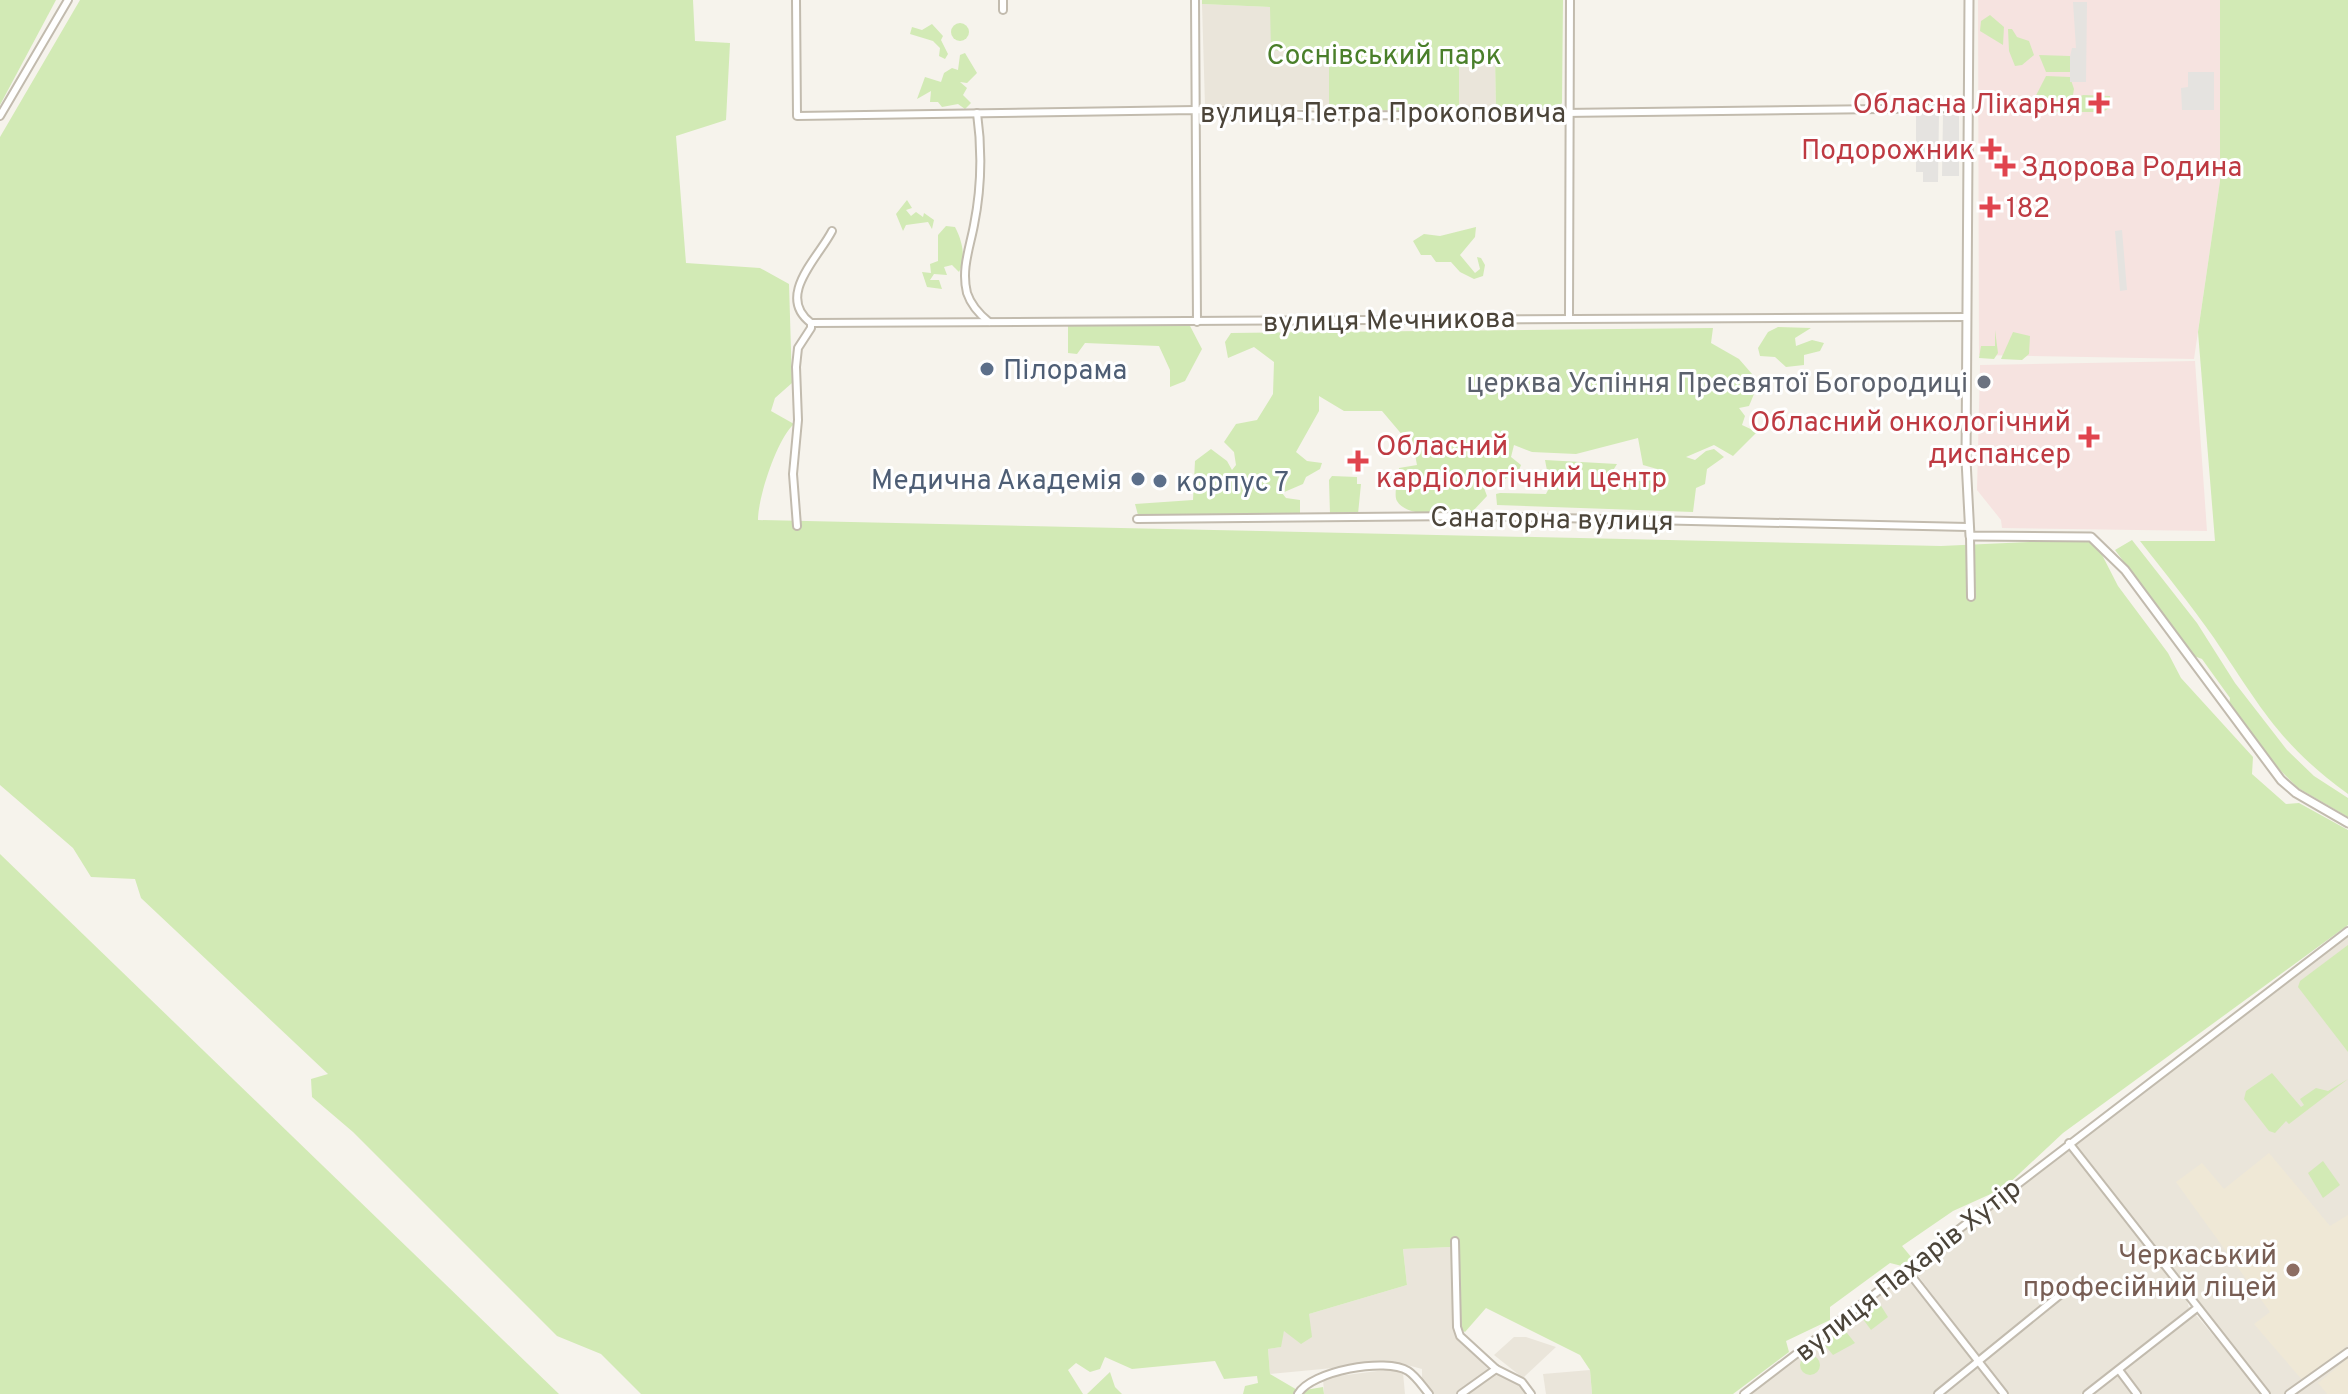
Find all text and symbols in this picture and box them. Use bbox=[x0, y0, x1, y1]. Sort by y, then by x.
park label: Соснівський парк bbox=[1266, 39, 1502, 75]
place label: Обласна Лікарня bbox=[1853, 88, 2081, 124]
marker: Обласна Лікарня bbox=[2088, 92, 2110, 114]
street label: вулиця Петра Прокоповича bbox=[1200, 97, 1566, 133]
place label: Подорожник bbox=[1801, 134, 1975, 170]
marker: Подорожник bbox=[1982, 140, 2000, 158]
place label: Здорова Родина bbox=[2021, 151, 2242, 187]
marker: Здорова Родина bbox=[1996, 157, 2014, 175]
place label: 182 bbox=[2006, 192, 2050, 228]
marker: 182 bbox=[1981, 198, 1999, 216]
street label: вулиця Мечникова bbox=[1263, 302, 1516, 342]
place label: Пілорама bbox=[1003, 354, 1127, 390]
marker: Пілорама bbox=[978, 360, 996, 378]
place label: церква Успіння Пресвятої Богородиці bbox=[1466, 367, 1968, 403]
marker: церква Успіння Пресвятої Богородиці bbox=[1975, 373, 1993, 391]
place label: Обласний онкологічний диспансер bbox=[1750, 406, 2071, 474]
marker: Обласний онкологічний диспансер bbox=[2078, 426, 2100, 448]
place label: Обласний кардіологічний центр bbox=[1376, 430, 1667, 498]
marker: Обласний кардіологічний центр bbox=[1347, 450, 1369, 472]
place label: Медична Академія bbox=[871, 464, 1122, 500]
place label: корпус 7 bbox=[1176, 466, 1289, 502]
marker: Медична Академія bbox=[1129, 470, 1147, 488]
marker: корпус 7 bbox=[1151, 472, 1169, 490]
street label: Санаторна вулиця bbox=[1430, 501, 1674, 541]
street label: вулиця Пахарів Хутір bbox=[1788, 1172, 2029, 1371]
place label: Черкаський професійний ліцей bbox=[2023, 1239, 2277, 1307]
marker: Черкаський професійний ліцей bbox=[2284, 1261, 2302, 1279]

